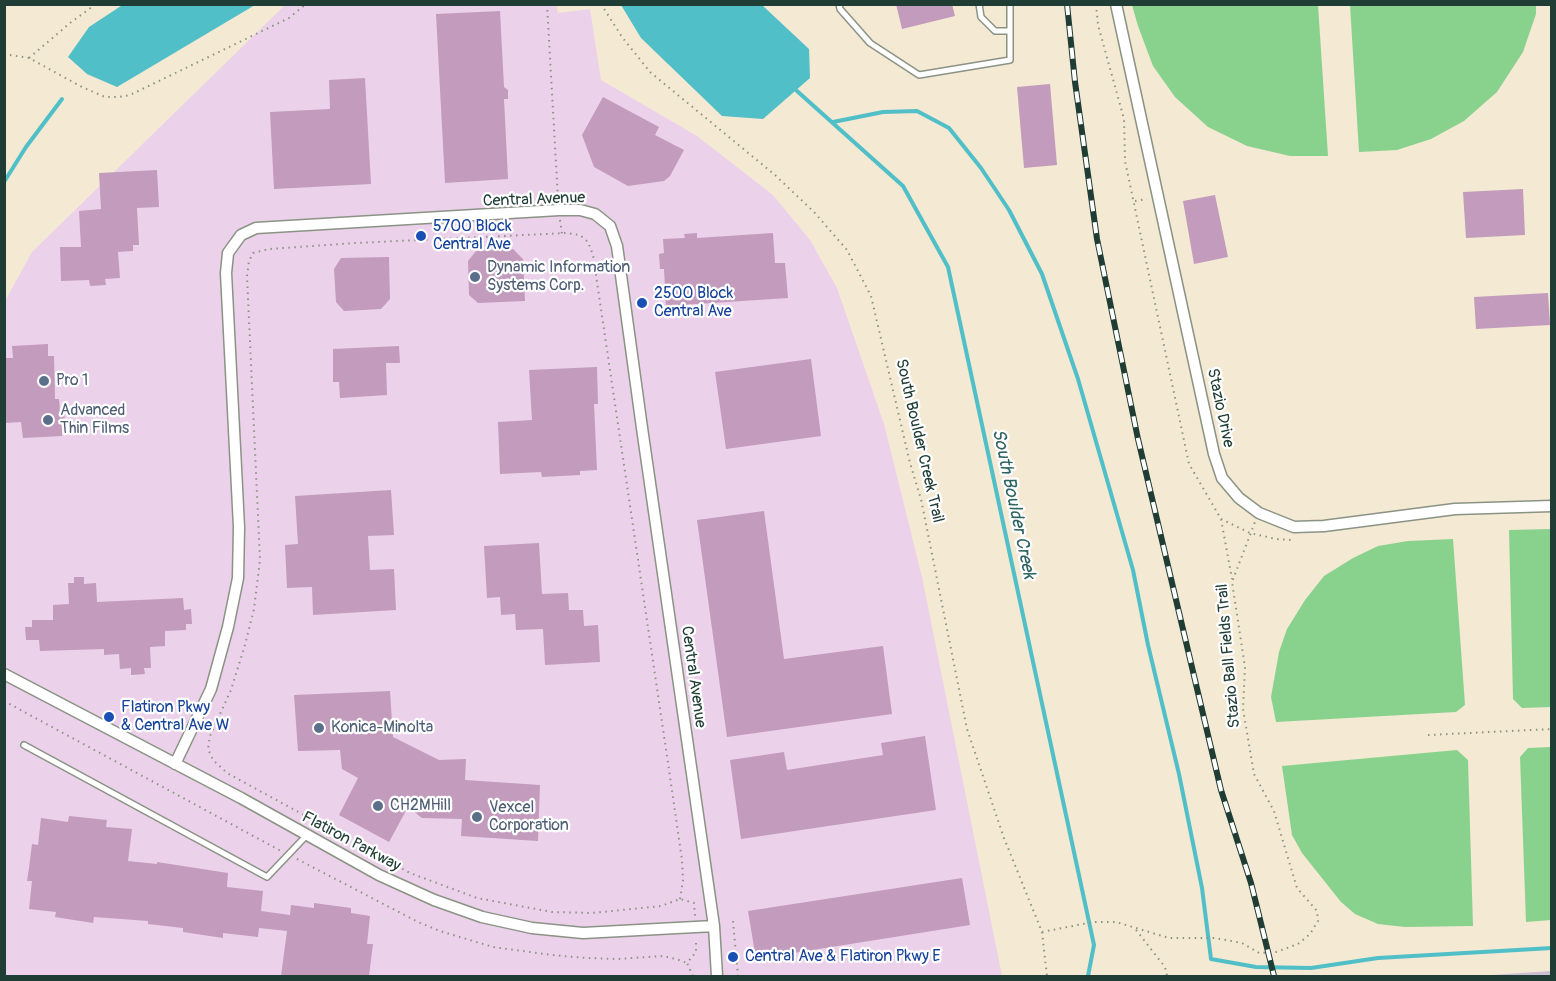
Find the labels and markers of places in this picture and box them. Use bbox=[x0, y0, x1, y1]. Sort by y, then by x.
place label: 5700 Block Central Ave bbox=[433, 217, 512, 255]
marker: 5700 Block Central Ave bbox=[414, 229, 428, 243]
place label: Dynamic Information Systems Corp. bbox=[487, 258, 630, 296]
marker: Dynamic Information Systems Corp. bbox=[468, 270, 482, 284]
place label: 2500 Block Central Ave bbox=[654, 284, 733, 322]
marker: 2500 Block Central Ave bbox=[635, 296, 649, 310]
place label: Pro 1 bbox=[56, 371, 88, 391]
marker: Pro 1 bbox=[37, 374, 51, 388]
place label: Advanced Thin Films bbox=[60, 401, 129, 439]
marker: Advanced Thin Films bbox=[41, 413, 55, 427]
place label: Flatiron Pkwy & Central Ave W bbox=[121, 698, 229, 736]
marker: Flatiron Pkwy & Central Ave W bbox=[102, 710, 116, 724]
place label: Konica-Minolta bbox=[331, 718, 433, 738]
marker: Konica-Minolta bbox=[312, 721, 326, 735]
place label: CH2MHill bbox=[390, 796, 451, 816]
place label: Vexcel Corporation bbox=[489, 798, 569, 836]
marker: CH2MHill bbox=[371, 799, 385, 813]
marker: Vexcel Corporation bbox=[470, 810, 484, 824]
place label: Central Ave & Flatiron Pkwy E bbox=[745, 947, 941, 967]
marker: Central Ave & Flatiron Pkwy E bbox=[726, 950, 740, 964]

